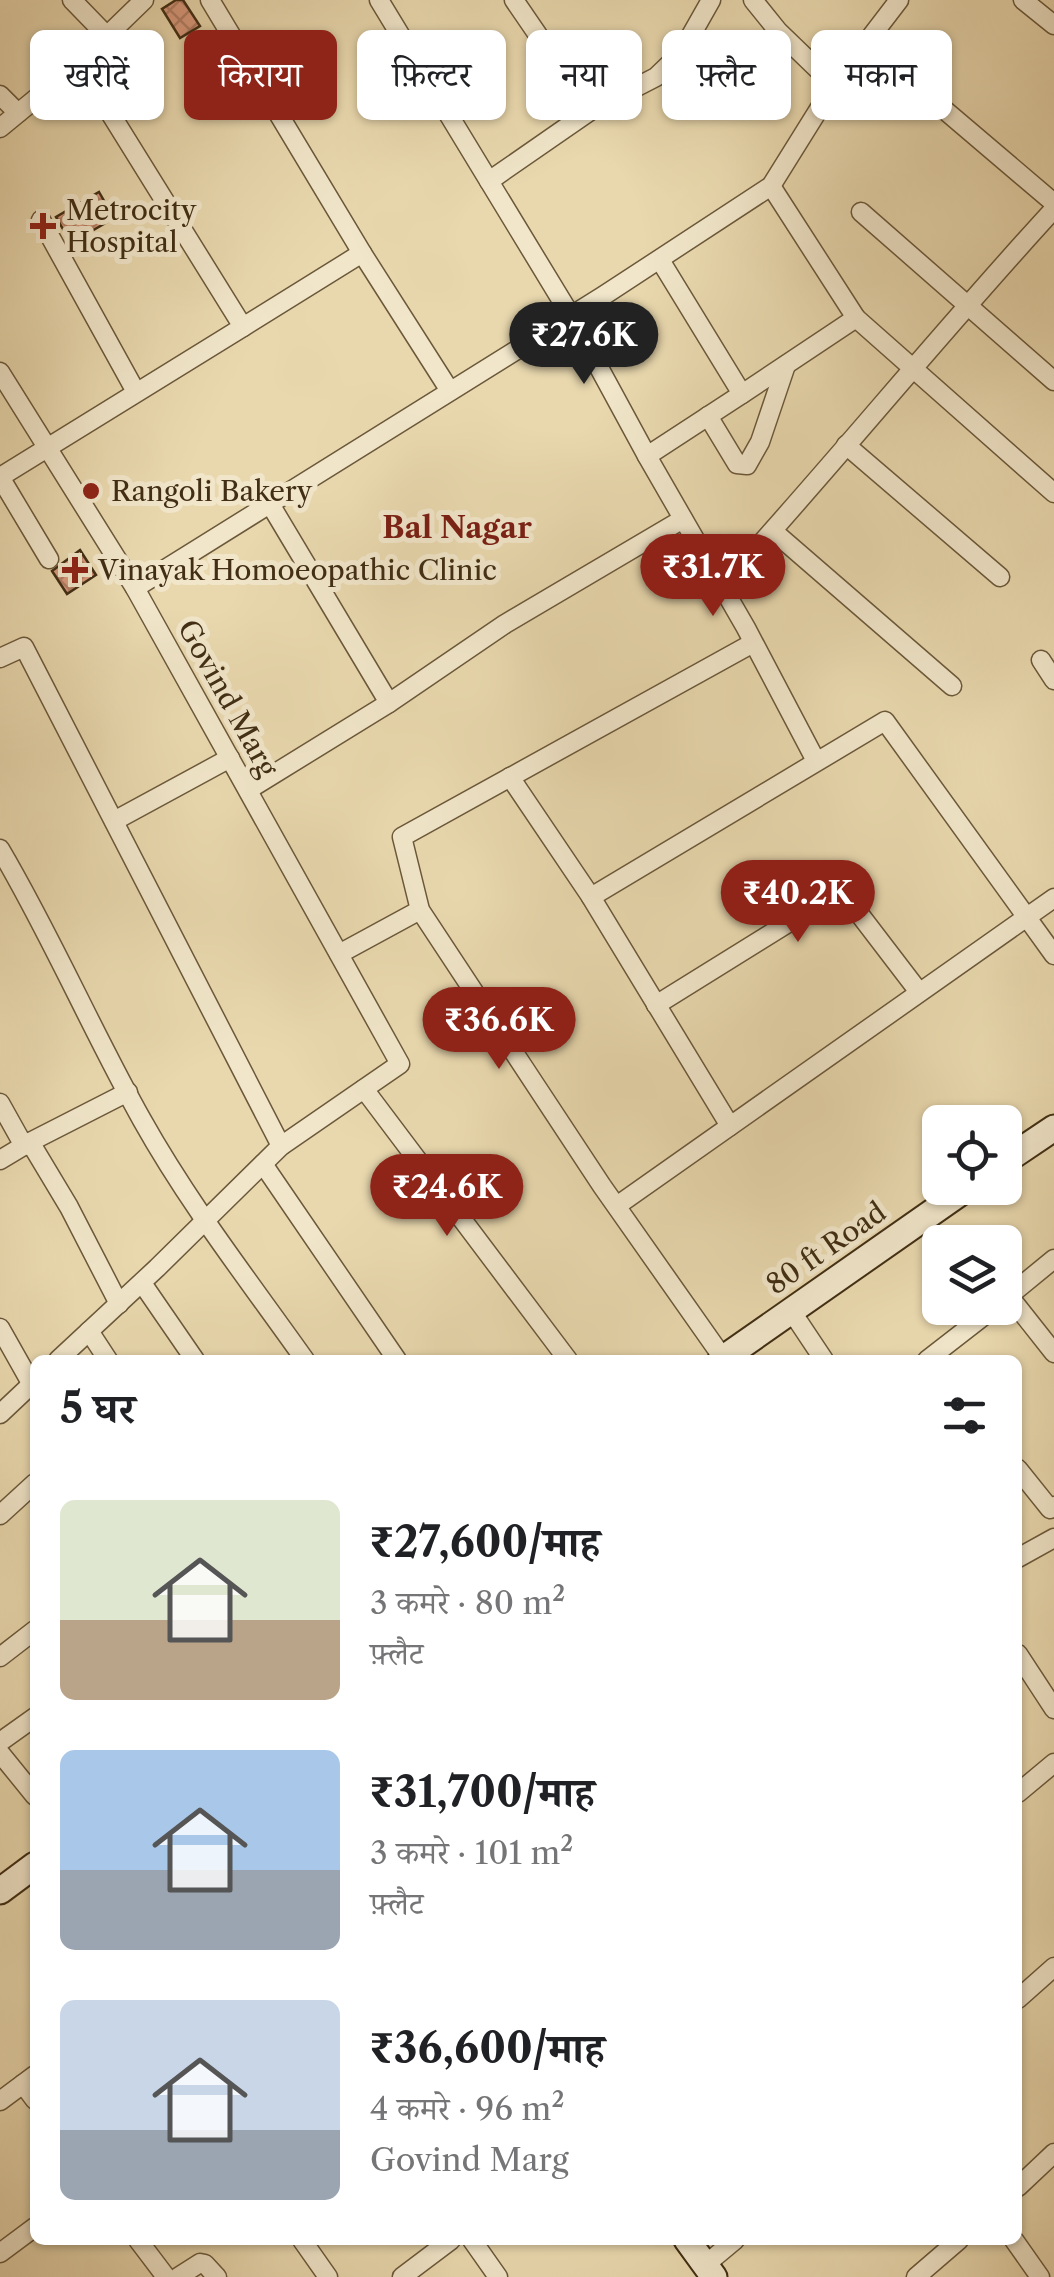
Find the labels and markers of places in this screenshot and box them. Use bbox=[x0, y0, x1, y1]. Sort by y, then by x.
place label: Metrocity Hospital bbox=[66, 193, 197, 259]
marker: Metrocity Hospital bbox=[30, 213, 56, 239]
pin: ₹27.6K bbox=[503, 302, 665, 387]
place label: Rangoli Bakery bbox=[111, 474, 313, 508]
marker: Rangoli Bakery bbox=[80, 480, 102, 502]
pin: ₹31.7K bbox=[632, 534, 794, 619]
place label: Vinayak Homoeopathic Clinic bbox=[97, 553, 497, 587]
marker: Vinayak Homoeopathic Clinic bbox=[62, 557, 88, 583]
pin: ₹40.2K bbox=[717, 860, 879, 945]
pin: ₹36.6K bbox=[418, 987, 580, 1072]
pin: ₹24.6K bbox=[366, 1154, 528, 1239]

